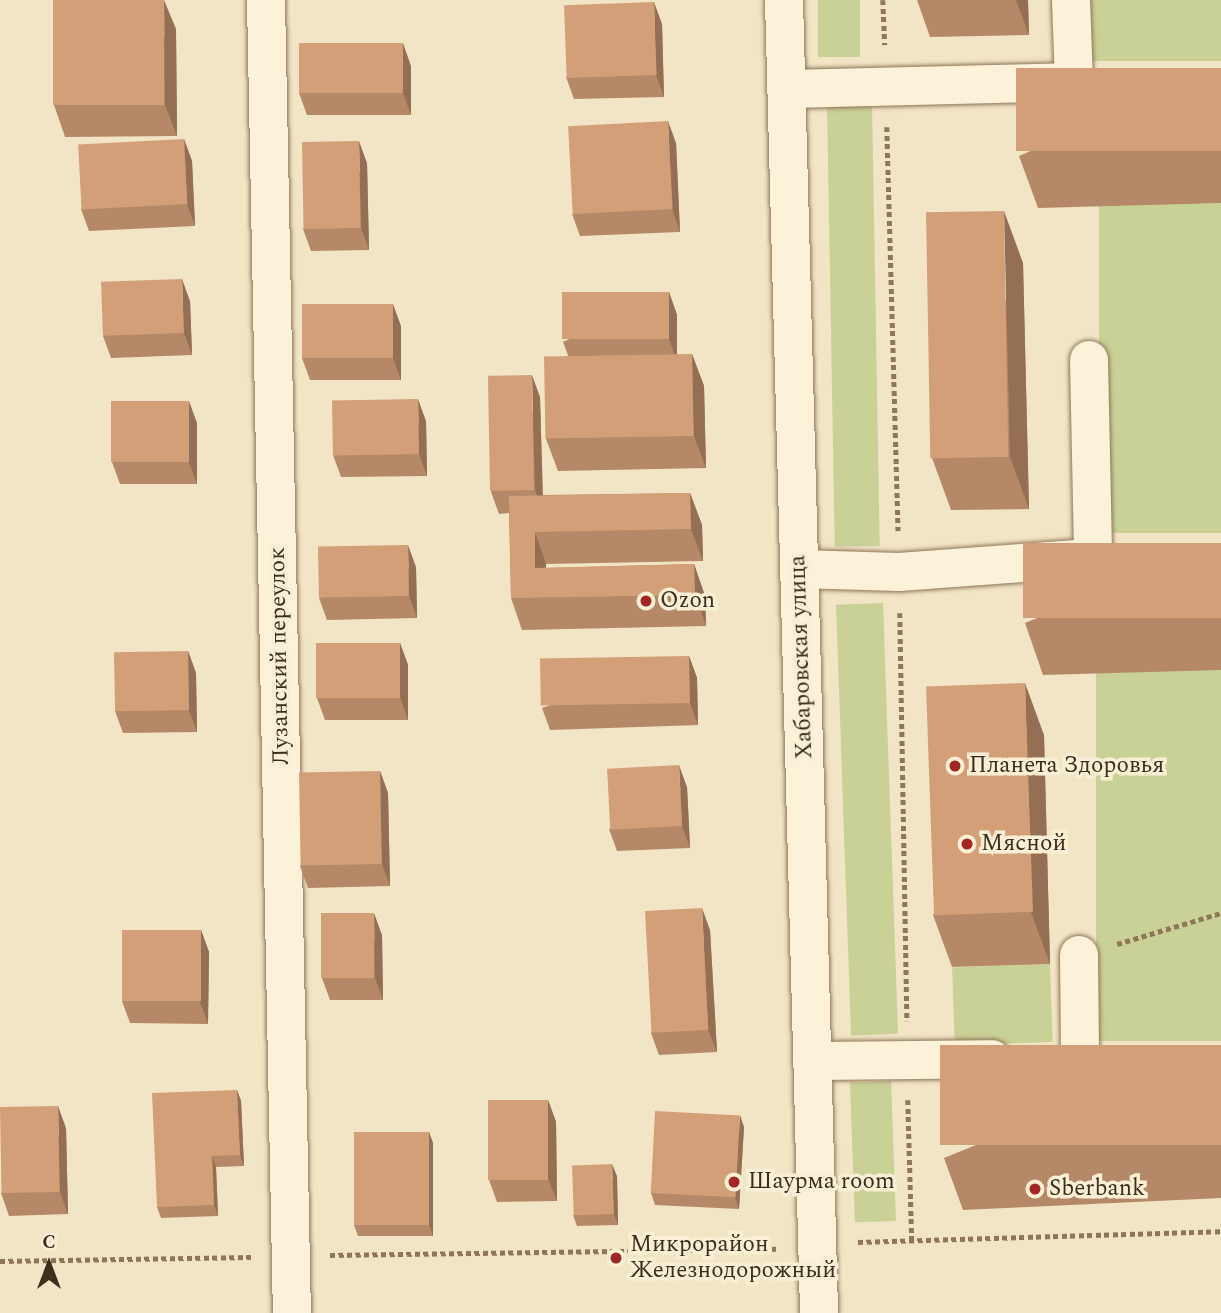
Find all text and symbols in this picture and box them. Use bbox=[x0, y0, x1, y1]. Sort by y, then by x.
street label: Лузанский переулок bbox=[264, 547, 296, 765]
street label: Хабаровская улица bbox=[785, 555, 819, 759]
place label: Ozon bbox=[660, 587, 715, 615]
marker: Ozon bbox=[638, 593, 654, 609]
place label: Планета Здоровья bbox=[969, 752, 1164, 780]
marker: Планета Здоровья bbox=[947, 758, 963, 774]
place label: Мясной bbox=[981, 830, 1066, 858]
marker: Мясной bbox=[959, 836, 975, 852]
place label: Шаурма room bbox=[748, 1168, 895, 1196]
marker: Шаурма room bbox=[726, 1174, 742, 1190]
place label: Sberbank bbox=[1049, 1175, 1145, 1203]
marker: Sberbank bbox=[1027, 1181, 1043, 1197]
text: С bbox=[42, 1228, 56, 1257]
north arrow bbox=[14, 1229, 84, 1299]
place label: Микрорайон Железнодорожный bbox=[630, 1231, 836, 1285]
marker: Микрорайон Железнодорожный bbox=[608, 1250, 624, 1266]

